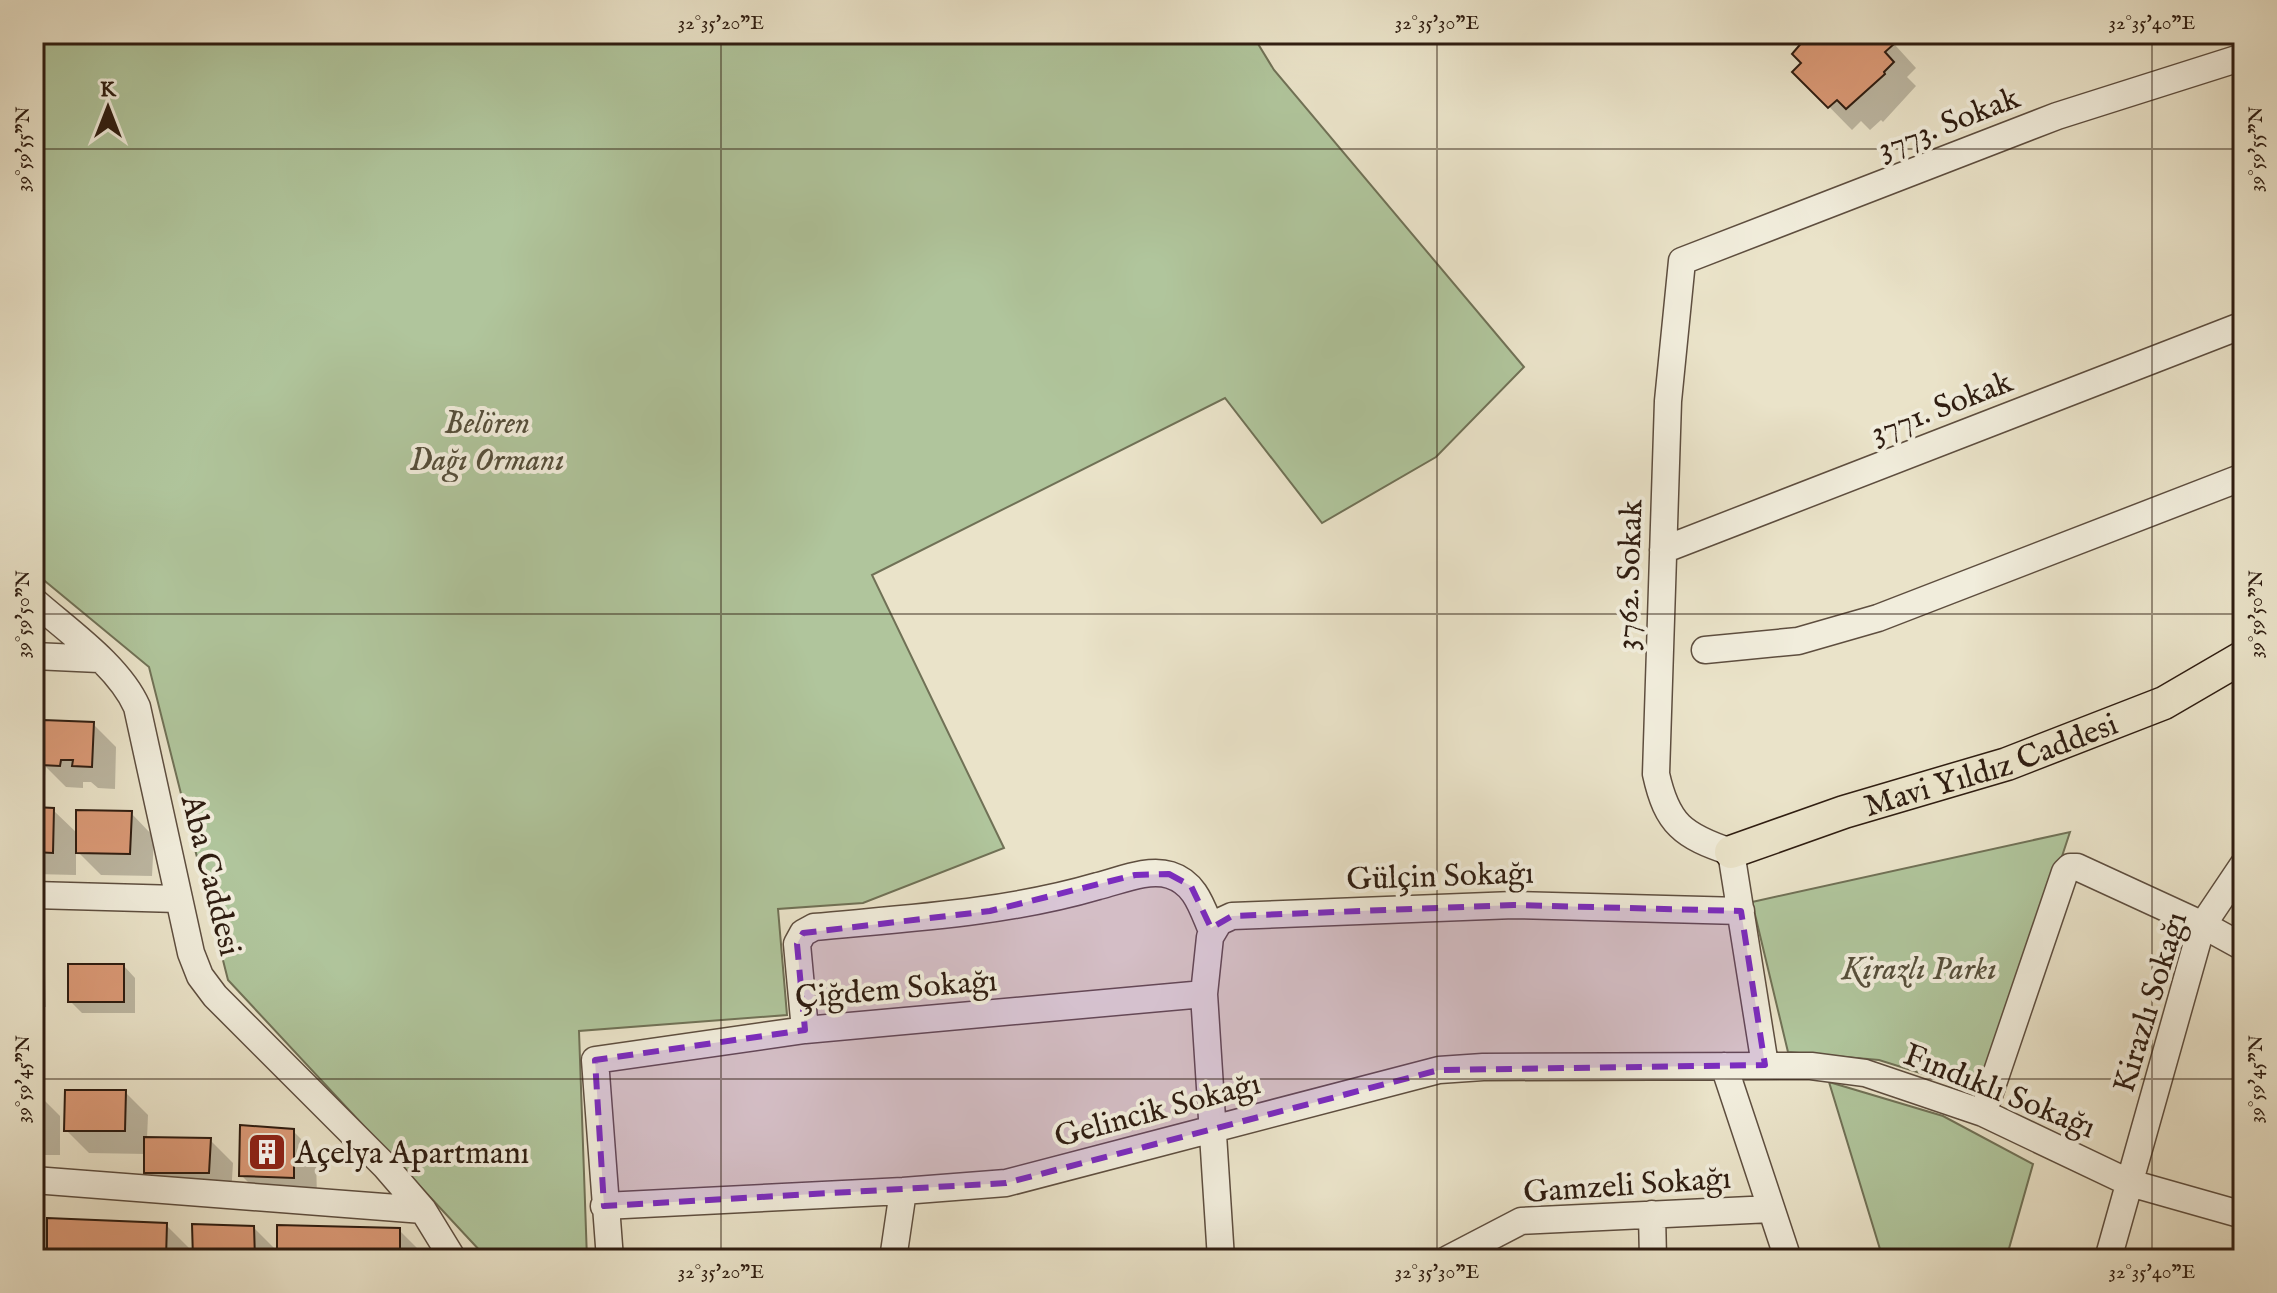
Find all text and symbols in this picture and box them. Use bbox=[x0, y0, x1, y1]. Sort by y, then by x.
text: 32°35'20"E bbox=[678, 11, 764, 36]
text: 32°35'30"E bbox=[1395, 11, 1479, 36]
text: 32°35'40"E bbox=[2109, 11, 2196, 36]
north arrow bbox=[68, 68, 148, 148]
text: K bbox=[100, 76, 117, 104]
street label: 3773. Sokak bbox=[1872, 78, 2027, 170]
text: 39°59'55"N bbox=[11, 106, 36, 192]
text: 39°59'55"N bbox=[2244, 106, 2269, 192]
street label: 3771. Sokak bbox=[1865, 362, 2020, 454]
park label: Belören Dağı Ormanı bbox=[409, 404, 565, 482]
street label: 3762. Sokak bbox=[1607, 498, 1654, 651]
text: 39°59'50"N bbox=[11, 570, 36, 658]
text: 39°59'50"N bbox=[2244, 570, 2269, 658]
street label: Mavi Yıldız Caddesi bbox=[1860, 705, 2124, 828]
street label: Aba Caddesi bbox=[169, 790, 249, 961]
street label: Gülçin Sokağı bbox=[1346, 854, 1534, 901]
street label: Kirazlı Sokağı bbox=[2104, 907, 2198, 1098]
park label: Kirazlı Parkı bbox=[1840, 950, 1997, 991]
street label: Çiğdem Sokağı bbox=[794, 961, 999, 1020]
text: 39°59'45"N bbox=[11, 1035, 36, 1123]
street label: Fındıklı Sokağı bbox=[1897, 1035, 2101, 1149]
text: 39°59'45"N bbox=[2244, 1035, 2269, 1123]
street label: Gelincik Sokağı bbox=[1050, 1064, 1265, 1159]
building icon: Açelya Apartmanı bbox=[246, 1131, 288, 1173]
place label: Açelya Apartmanı bbox=[294, 1134, 529, 1175]
street label: Gamzeli Sokağı bbox=[1522, 1159, 1732, 1214]
text: 32°35'20"E bbox=[678, 1260, 764, 1285]
text: 32°35'30"E bbox=[1395, 1260, 1479, 1285]
text: 32°35'40"E bbox=[2109, 1260, 2196, 1285]

